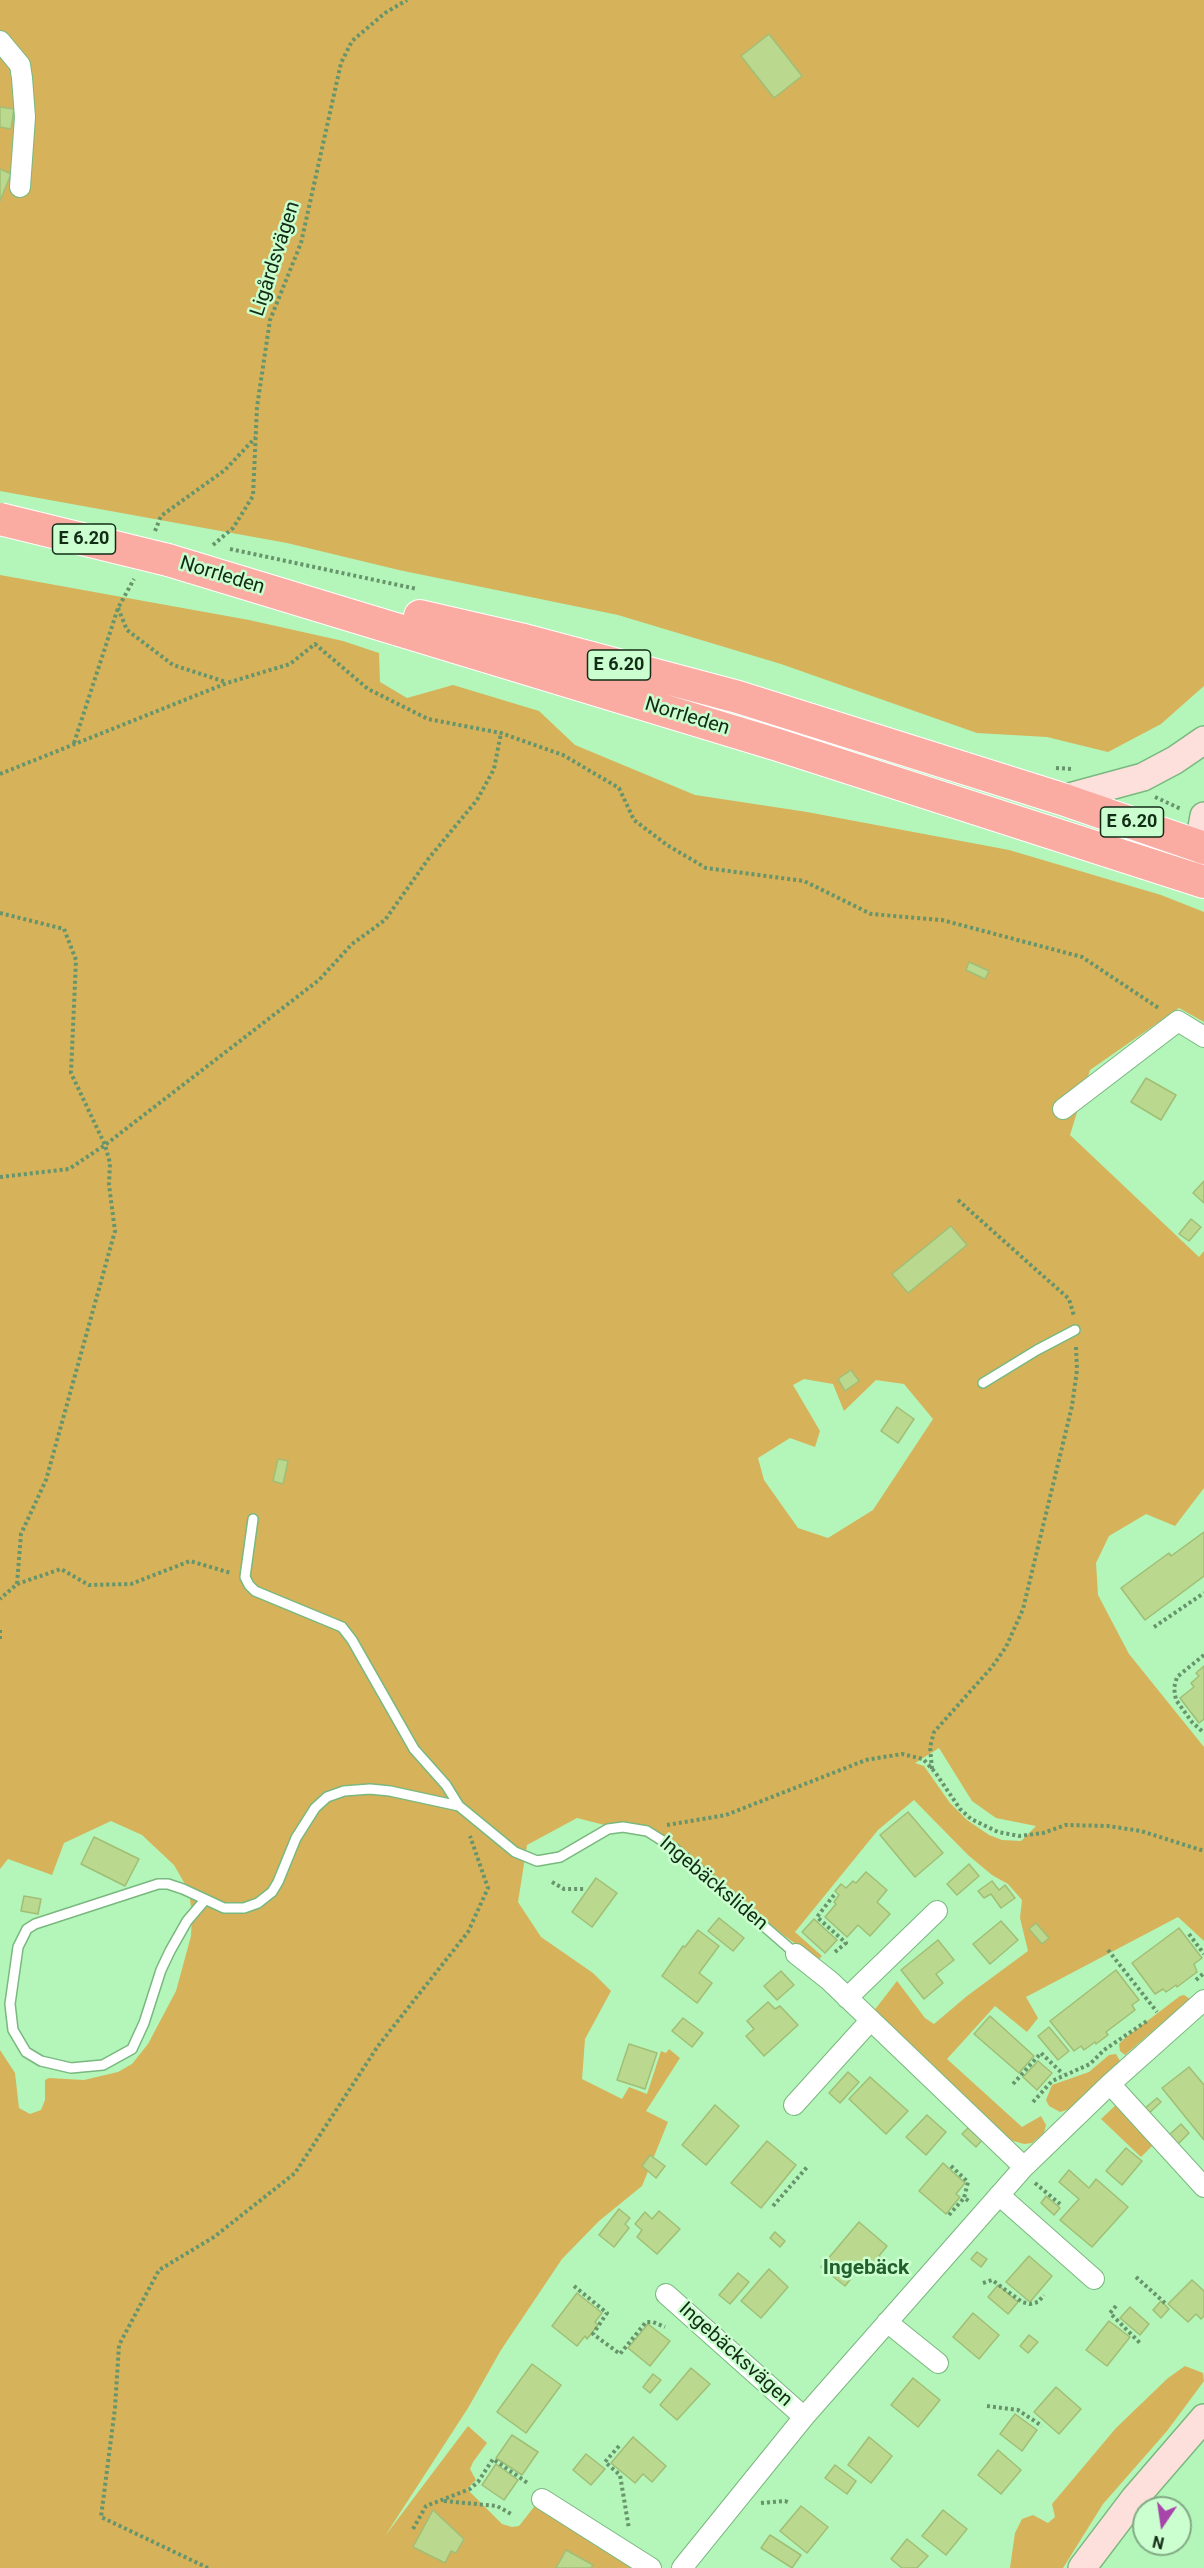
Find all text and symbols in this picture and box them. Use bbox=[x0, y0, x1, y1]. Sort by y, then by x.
street label: Ligårdsvägen bbox=[246, 199, 306, 319]
road number: E 6.20 bbox=[52, 524, 116, 554]
street label: Norrleden bbox=[177, 552, 267, 600]
road number: E 6.20 bbox=[588, 650, 650, 680]
street label: Norrleden bbox=[642, 693, 732, 741]
road number: E 6.20 bbox=[1100, 807, 1164, 837]
street label: Ingebäcksliden bbox=[654, 1832, 772, 1936]
district label: Ingebäck bbox=[823, 2256, 909, 2282]
street label: Ingebäcksvägen bbox=[673, 2298, 797, 2412]
north arrow bbox=[1132, 2496, 1192, 2556]
text: N bbox=[1151, 2532, 1166, 2553]

